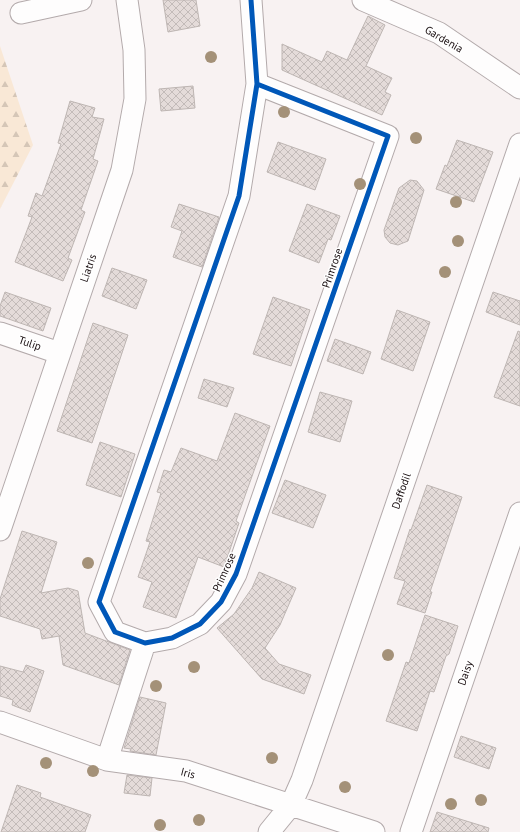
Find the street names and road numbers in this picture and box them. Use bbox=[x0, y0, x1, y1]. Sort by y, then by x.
street label: Gardenia bbox=[422, 22, 466, 56]
street label: Primrose bbox=[319, 246, 345, 290]
street label: Liatris bbox=[77, 252, 99, 284]
street label: Tulip bbox=[17, 333, 43, 353]
street label: Daffodil bbox=[388, 470, 414, 511]
street label: Primrose bbox=[209, 550, 239, 594]
street label: Daisy bbox=[454, 658, 476, 687]
street label: Iris bbox=[179, 764, 197, 782]

